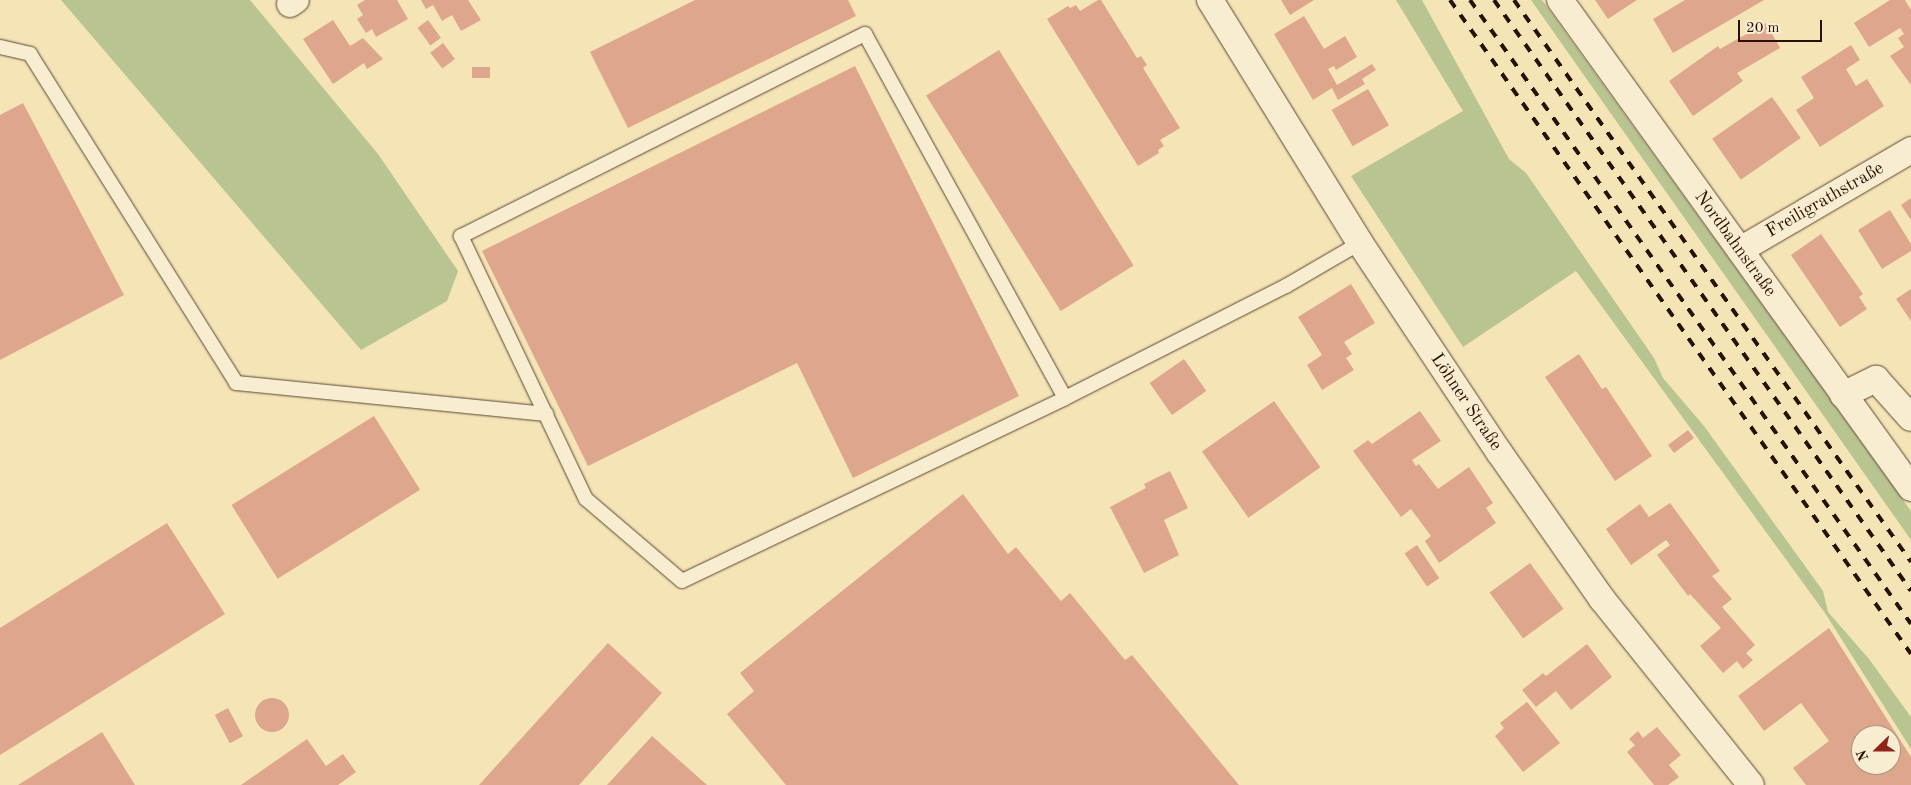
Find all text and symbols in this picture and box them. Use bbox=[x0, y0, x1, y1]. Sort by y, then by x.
scale bar bbox=[1741, 10, 1825, 42]
text: 20 m bbox=[1746, 21, 1780, 36]
street label: Freiligrathstraße bbox=[1762, 157, 1888, 243]
street label: Nordbahnstraße bbox=[1689, 187, 1781, 301]
street label: Löhner Straße bbox=[1426, 349, 1506, 455]
north arrow bbox=[1851, 725, 1901, 775]
text: N bbox=[1855, 748, 1872, 763]

